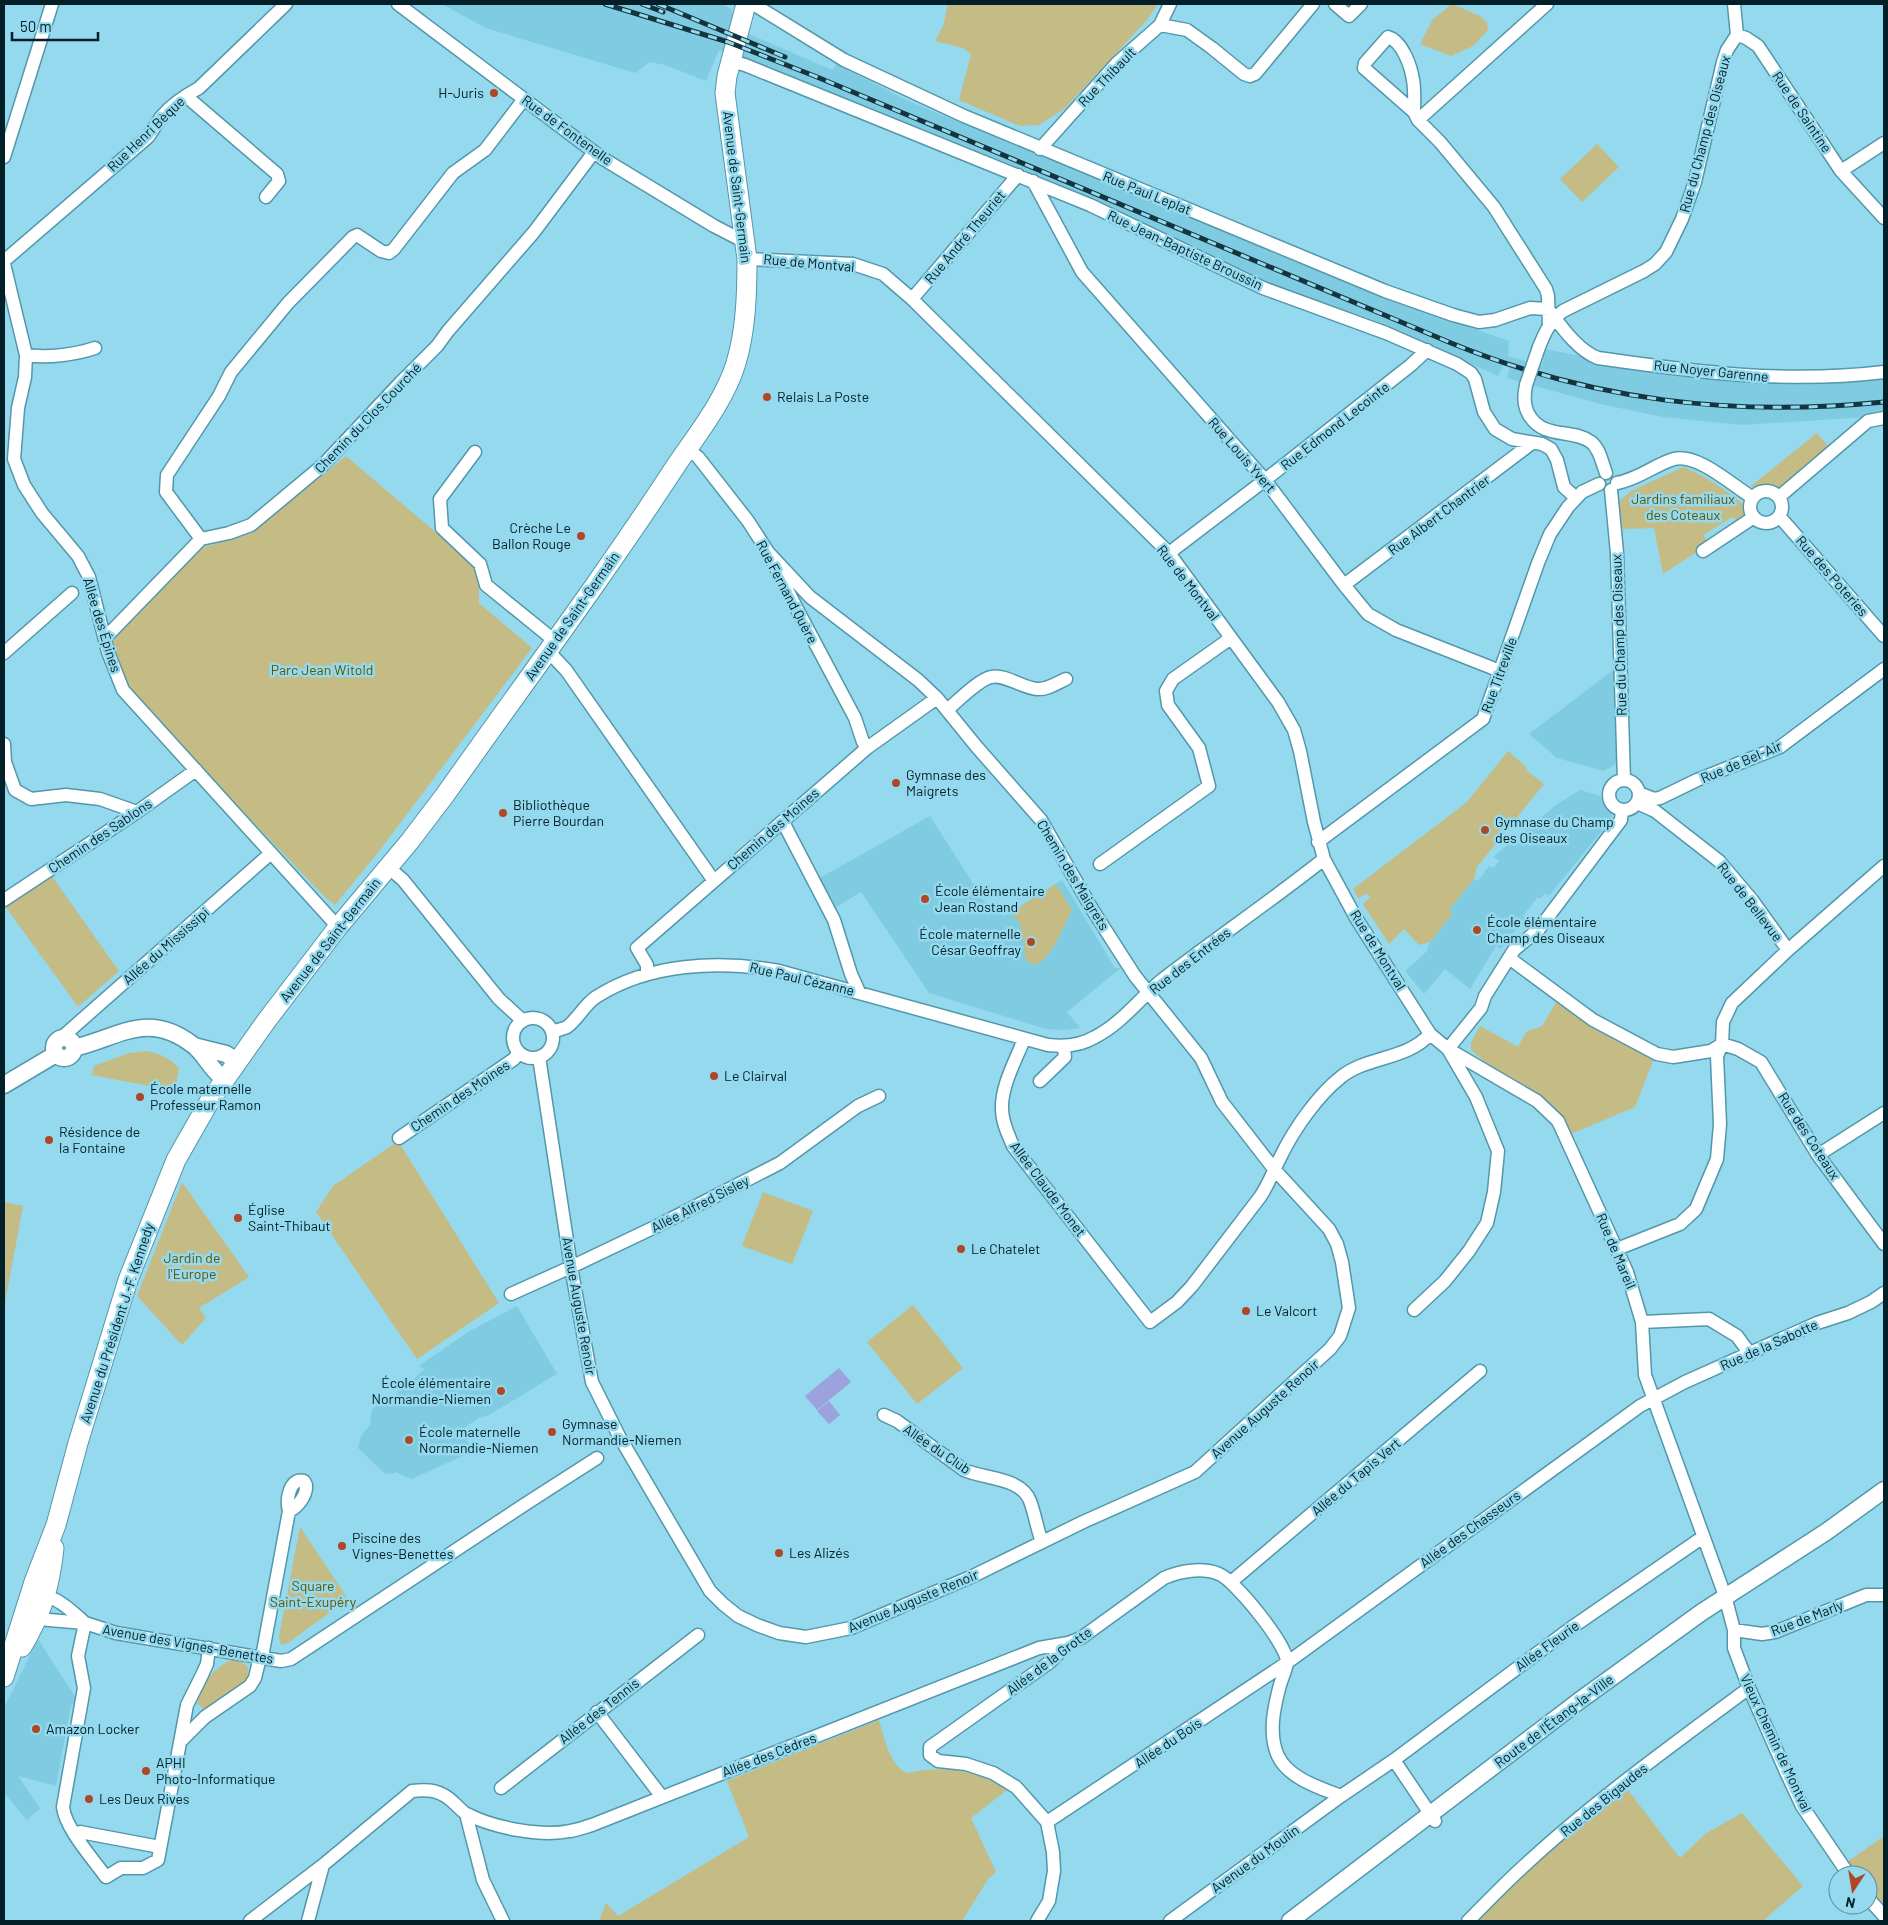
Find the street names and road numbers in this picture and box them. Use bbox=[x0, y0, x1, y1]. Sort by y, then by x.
street label: Rue Thibault bbox=[1074, 43, 1139, 110]
street label: Rue du Champ des Oiseaux bbox=[1675, 53, 1734, 214]
street label: Rue de Saintine bbox=[1769, 68, 1836, 156]
street label: Rue de Fontenelle bbox=[519, 91, 616, 168]
street label: Rue Henri Bèque bbox=[103, 92, 188, 175]
street label: Avenue de Saint-Germain bbox=[720, 110, 755, 264]
street label: Rue Paul Leplat bbox=[1101, 167, 1194, 218]
street label: Rue André Theuriet bbox=[921, 187, 1009, 287]
street label: Rue Jean-Baptiste Broussin bbox=[1105, 206, 1266, 293]
street label: Rue de Montval bbox=[763, 250, 855, 275]
street label: Rue Noyer Garenne bbox=[1653, 356, 1769, 385]
street label: Chemin du Clos Courché bbox=[311, 359, 425, 476]
street label: Rue Edmond Lecointe bbox=[1277, 378, 1392, 473]
street label: Rue Louis Yvert bbox=[1205, 414, 1280, 496]
street label: Rue Albert Chantrier bbox=[1384, 471, 1493, 558]
street label: Rue des Poteries bbox=[1793, 532, 1872, 620]
street label: Rue Fernand Quère bbox=[753, 537, 822, 646]
street label: Rue de Montval bbox=[1154, 541, 1223, 624]
street label: Avenue de Saint-Germain bbox=[521, 548, 622, 683]
street label: Rue du Champ des Oiseaux bbox=[1607, 554, 1630, 716]
street label: Allée des Épines bbox=[80, 575, 125, 675]
street label: Rue Titreville bbox=[1477, 635, 1520, 715]
street label: Rue de Bel-Air bbox=[1698, 737, 1784, 786]
street label: Chemin des Moines bbox=[723, 784, 822, 873]
street label: Chemin des Sablons bbox=[45, 794, 155, 877]
street label: Chemin des Maigrets bbox=[1034, 816, 1113, 933]
street label: Rue de Bellevue bbox=[1714, 859, 1787, 945]
street label: Avenue de Saint-Germain bbox=[276, 874, 383, 1005]
street label: Allée du Mississipi bbox=[119, 903, 212, 988]
street label: Rue de Montval bbox=[1347, 906, 1410, 993]
street label: Rue des Entrées bbox=[1146, 923, 1234, 998]
street label: Rue Paul Cézanne bbox=[748, 958, 856, 999]
street label: Chemin des Moines bbox=[407, 1056, 513, 1135]
street label: Rue des Coteaux bbox=[1775, 1089, 1844, 1183]
street label: Allée Claude Monet bbox=[1007, 1138, 1090, 1240]
street label: Allée Alfred Sisley bbox=[648, 1171, 752, 1236]
street label: Rue de Mareil bbox=[1593, 1210, 1640, 1291]
street label: Avenue du Président J.-F. Kennedy bbox=[76, 1220, 157, 1425]
street label: Avenue Auguste Renoir bbox=[559, 1236, 600, 1376]
street label: Rue de la Sabotte bbox=[1717, 1315, 1820, 1374]
street label: Avenue Auguste Renoir bbox=[1207, 1356, 1322, 1462]
street label: Allée du Club bbox=[900, 1420, 974, 1477]
street label: Allée du Tapis Vert bbox=[1307, 1434, 1404, 1519]
street label: Allée des Chasseurs bbox=[1416, 1486, 1524, 1571]
street label: Avenue Auguste Renoir bbox=[845, 1565, 981, 1636]
street label: Rue de Marly bbox=[1768, 1596, 1846, 1639]
street label: Allée Fleurie bbox=[1511, 1617, 1582, 1674]
street label: Avenue des Vignes-Benettes bbox=[101, 1620, 275, 1667]
street label: Allée de la Grotte bbox=[1003, 1623, 1095, 1698]
street label: Route de l'Étang-la-Ville bbox=[1491, 1670, 1617, 1771]
street label: Vieux Chemin de Montval bbox=[1737, 1671, 1816, 1814]
street label: Allée des Tennis bbox=[555, 1674, 642, 1747]
street label: Allée du Bois bbox=[1131, 1714, 1205, 1771]
street label: Allée des Cèdres bbox=[719, 1729, 819, 1780]
street label: Rue des Bigaudes bbox=[1557, 1759, 1651, 1840]
street label: Avenue du Moulin bbox=[1207, 1821, 1302, 1896]

